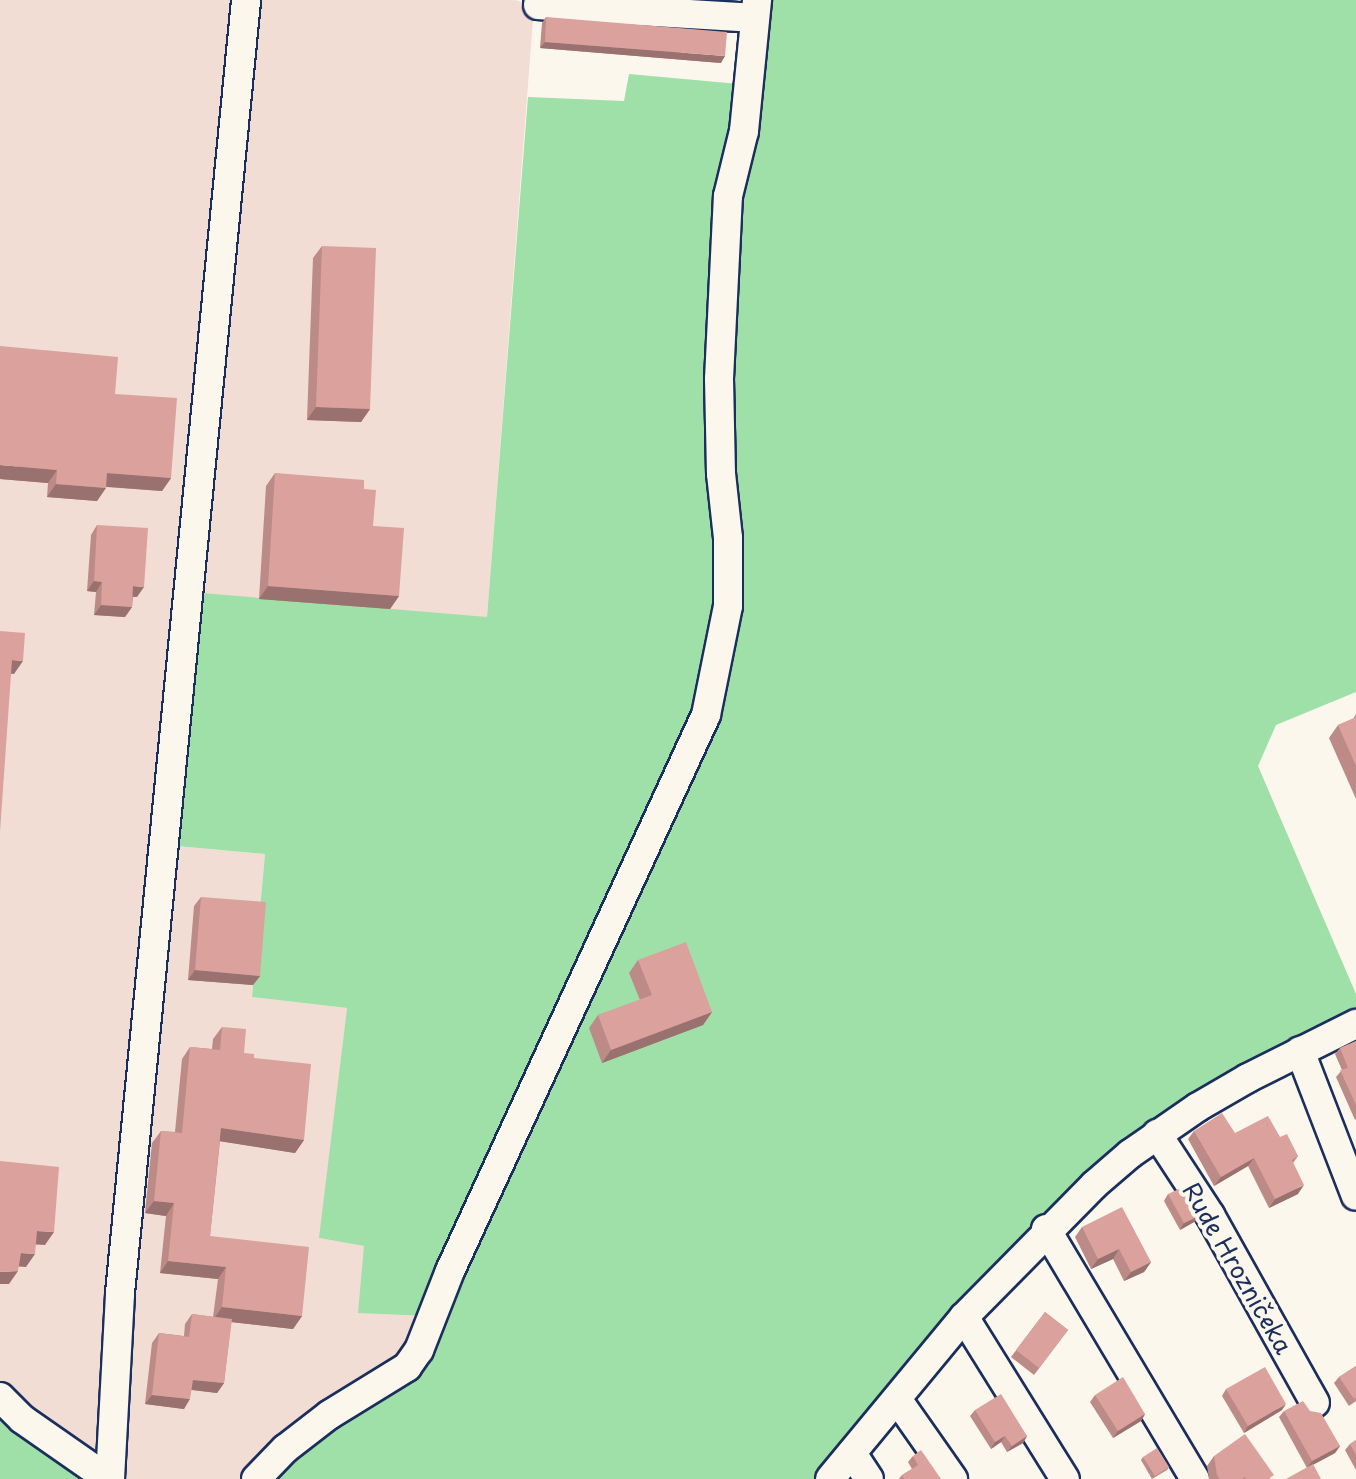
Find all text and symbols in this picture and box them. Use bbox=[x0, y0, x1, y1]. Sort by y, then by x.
street label: Rude Hrozničeka bbox=[1177, 1176, 1299, 1360]

